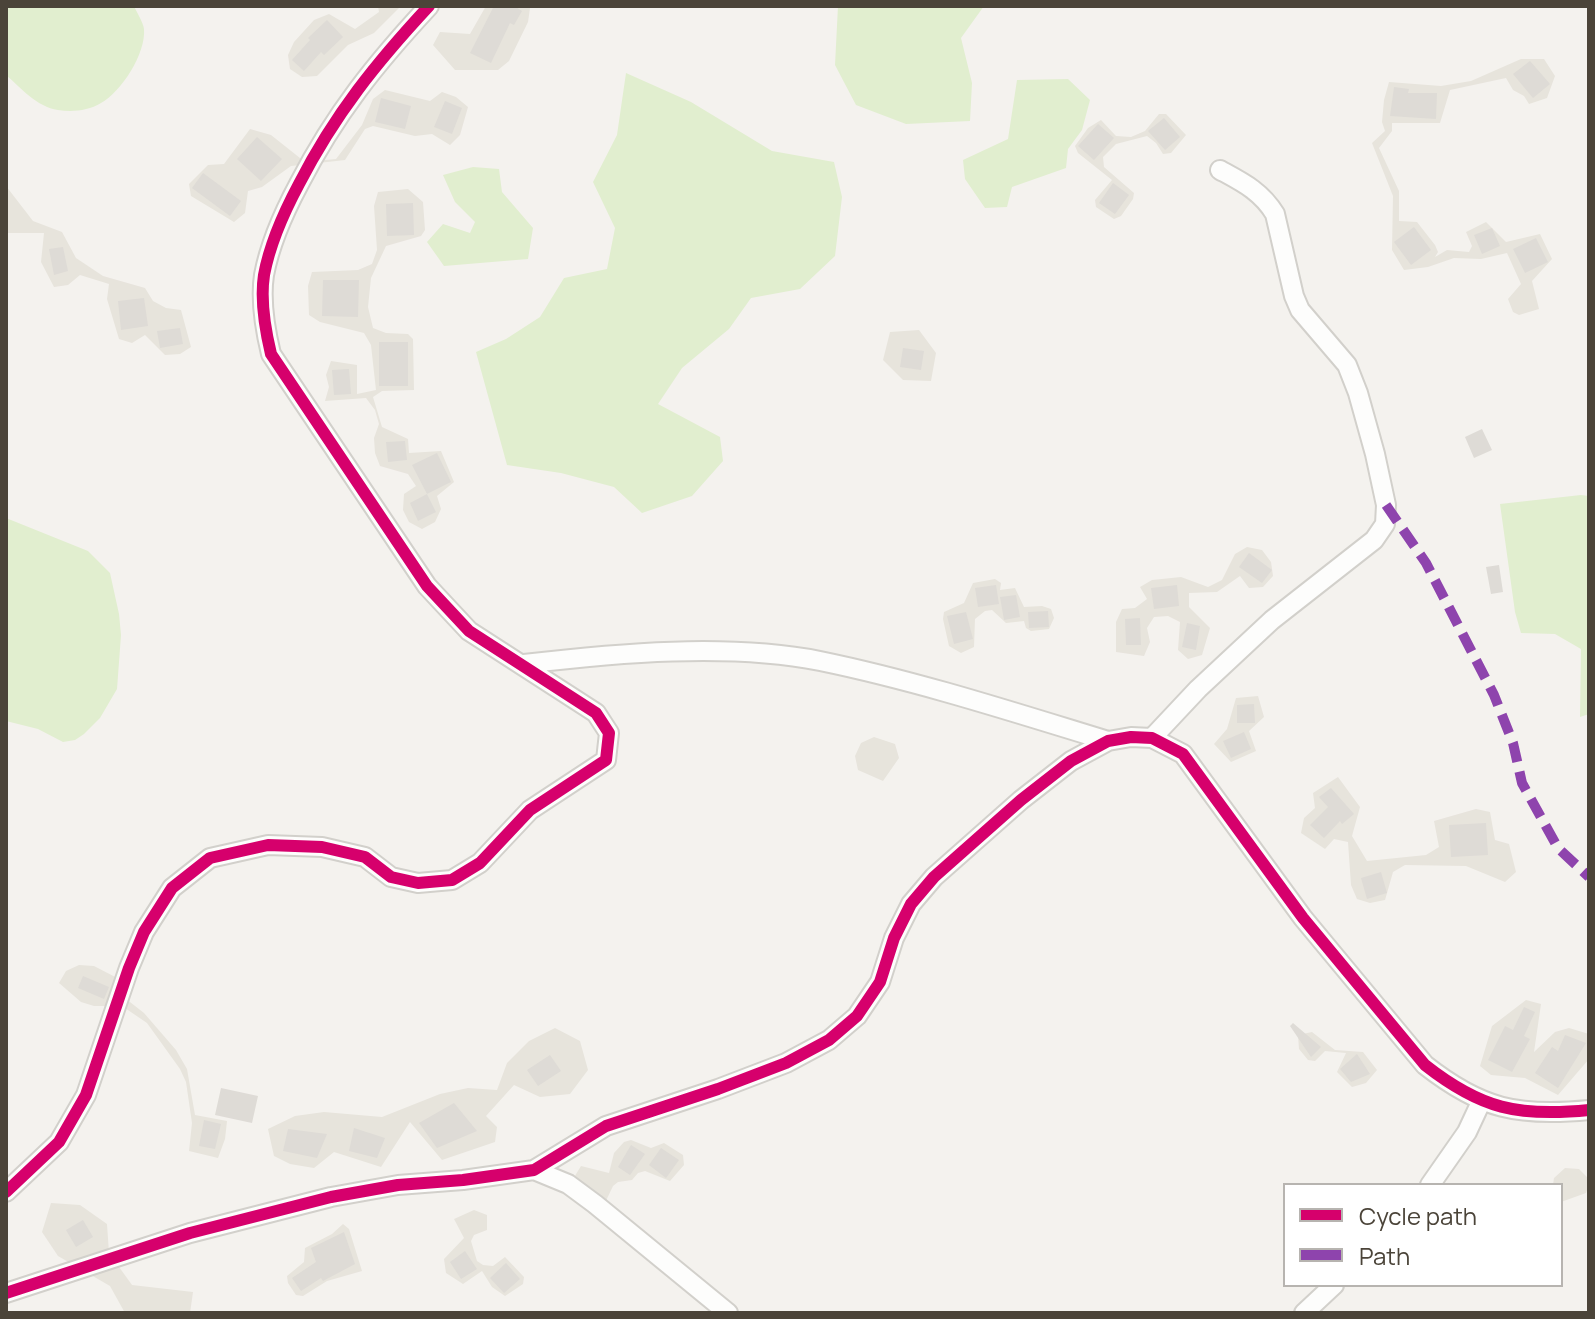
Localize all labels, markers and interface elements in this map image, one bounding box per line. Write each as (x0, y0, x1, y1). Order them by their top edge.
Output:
legend (1283, 1183, 1563, 1287)
text: Cycle path (1359, 1199, 1477, 1232)
text: Path (1359, 1239, 1410, 1272)

